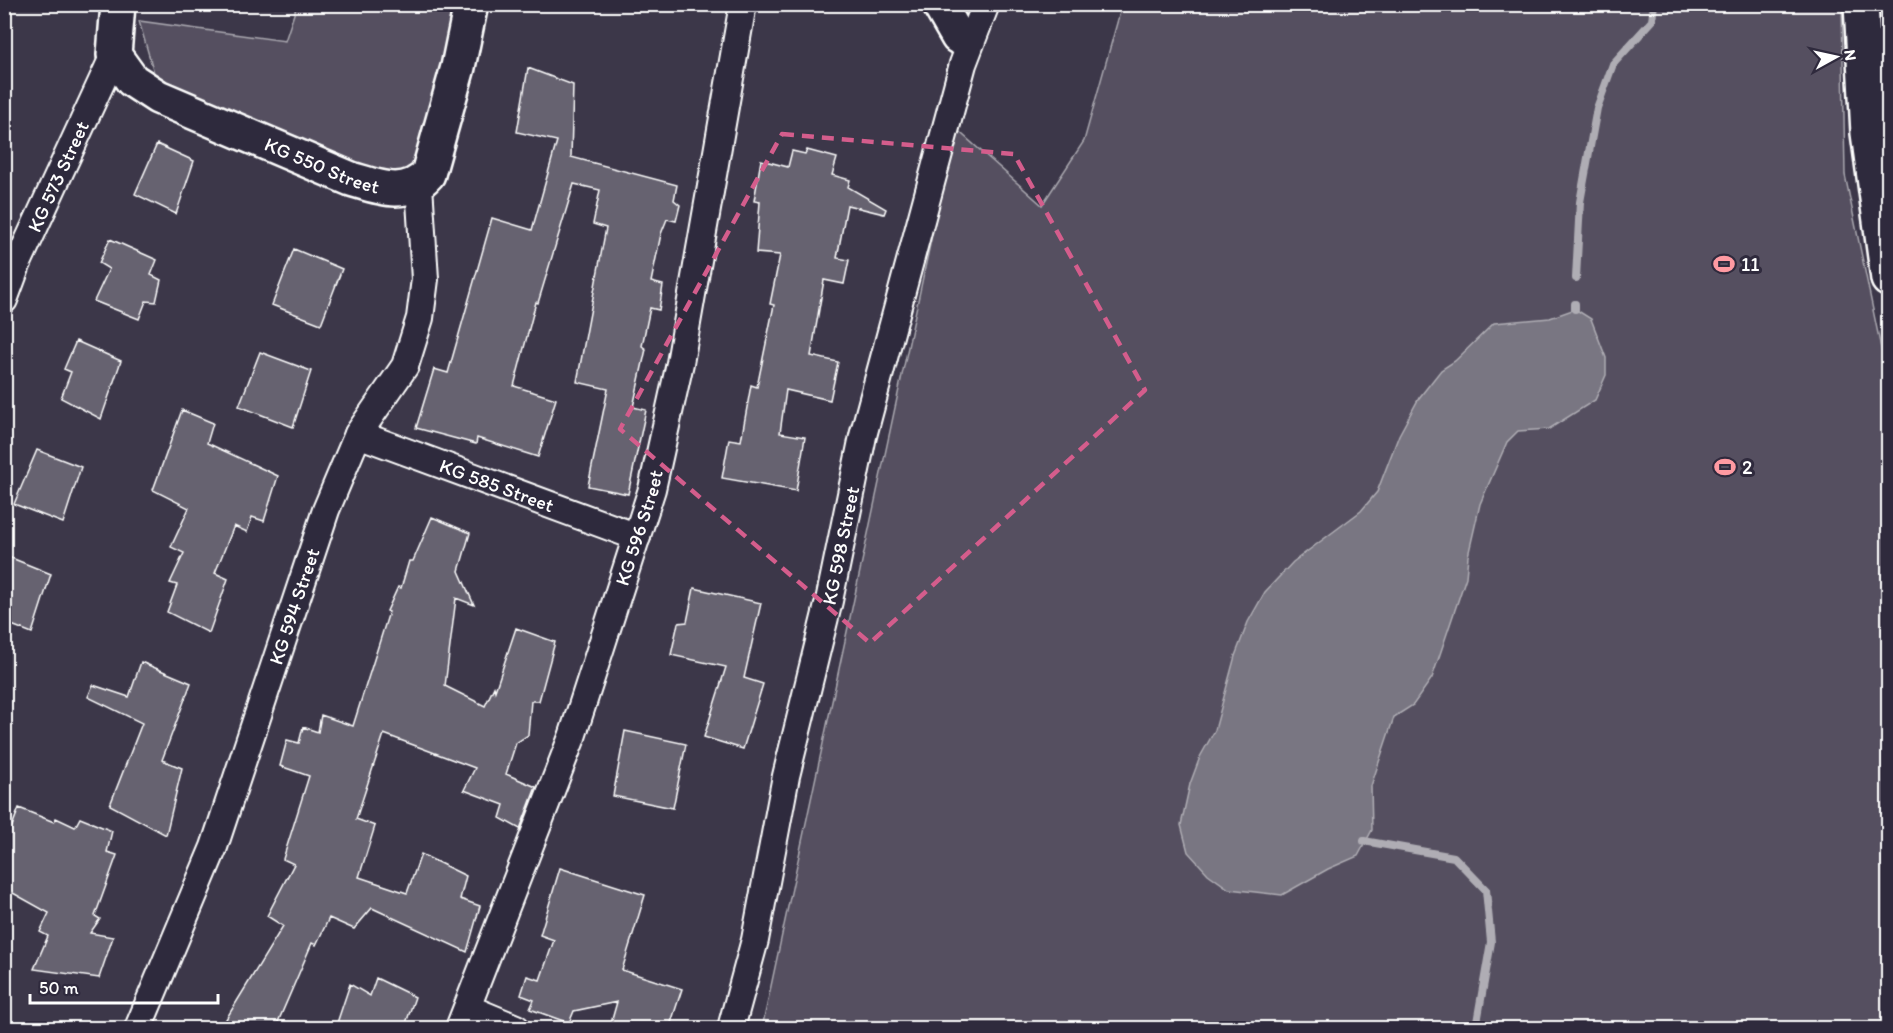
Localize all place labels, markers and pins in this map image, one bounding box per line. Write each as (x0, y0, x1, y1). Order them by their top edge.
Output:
sports icon: 11 (1712, 252, 1736, 276)
place label: 11 (1741, 252, 1760, 276)
sports icon: 2 (1713, 455, 1737, 479)
place label: 2 (1742, 455, 1753, 479)

